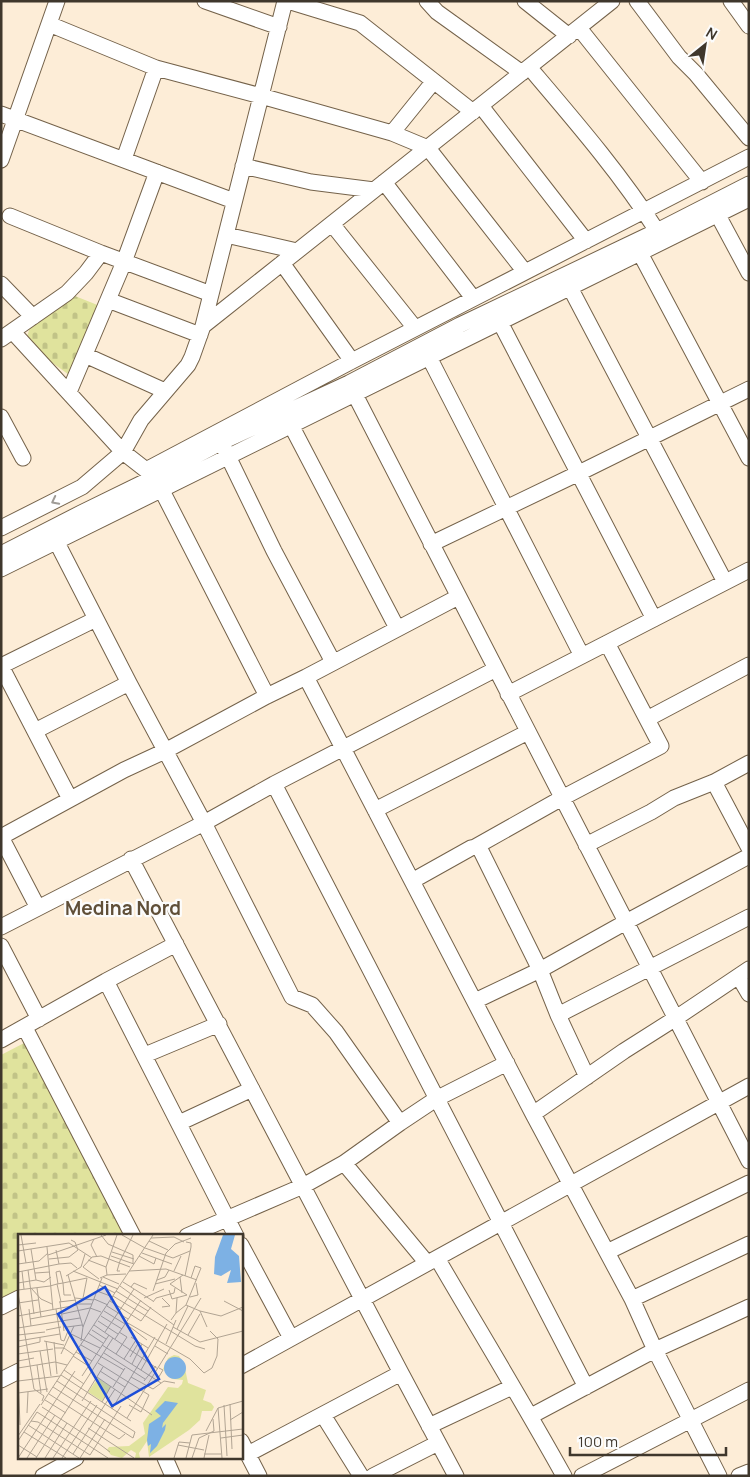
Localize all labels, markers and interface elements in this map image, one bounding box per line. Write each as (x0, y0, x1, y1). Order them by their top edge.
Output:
north arrow (680, 20, 730, 70)
text: N (703, 23, 721, 44)
one-way arrow (52, 495, 61, 505)
district label: Medina Nord (65, 895, 181, 921)
inset map (18, 1234, 242, 1460)
scale bar (570, 1424, 726, 1456)
text: 100 m (578, 1431, 618, 1452)

